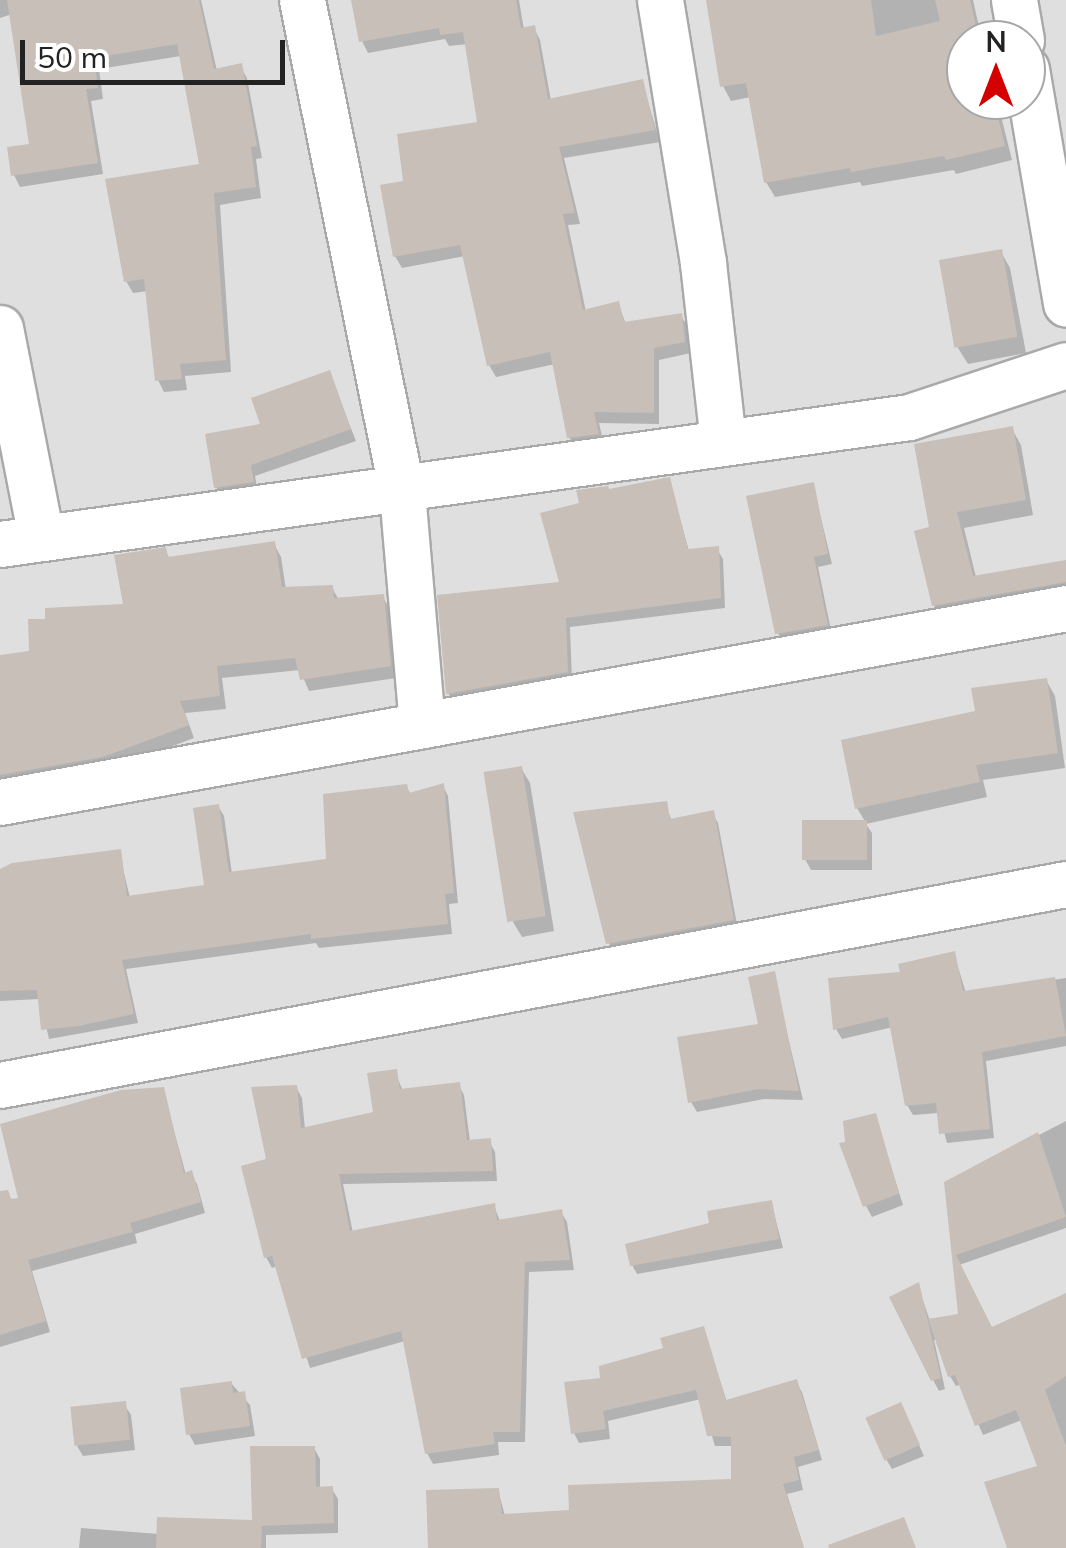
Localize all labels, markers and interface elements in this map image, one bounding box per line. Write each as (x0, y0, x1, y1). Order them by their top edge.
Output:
scale bar (25, 20, 290, 82)
north arrow (946, 20, 1046, 120)
text: N (985, 24, 1007, 59)
text: 50 m (37, 38, 107, 76)

